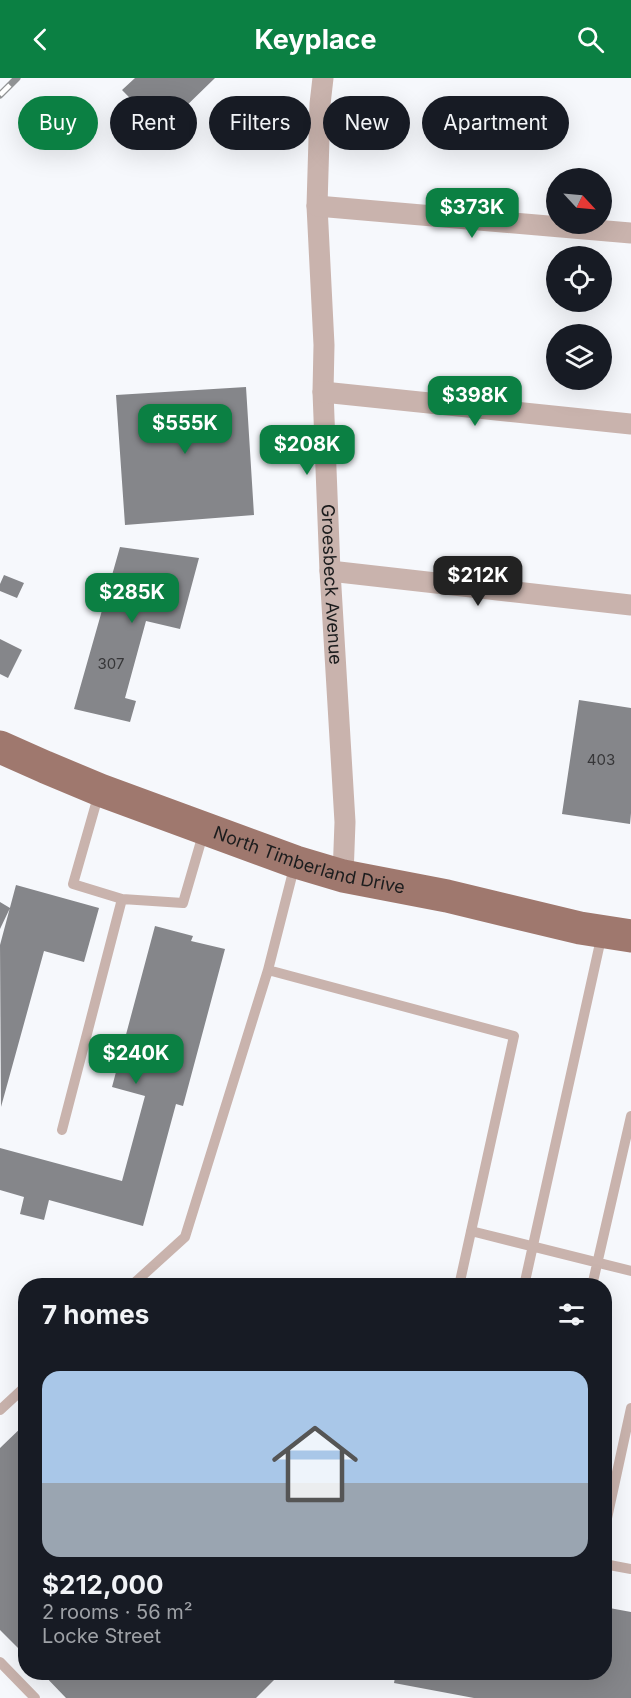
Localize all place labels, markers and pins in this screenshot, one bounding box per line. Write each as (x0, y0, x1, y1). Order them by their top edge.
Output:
pin: $373K (430, 188, 514, 239)
pin: $398K (433, 376, 517, 427)
pin: $555K (143, 404, 227, 455)
pin: $208K (265, 425, 349, 476)
pin: $212K (436, 556, 520, 607)
pin: $285K (90, 573, 174, 624)
pin: $240K (94, 1034, 178, 1085)

